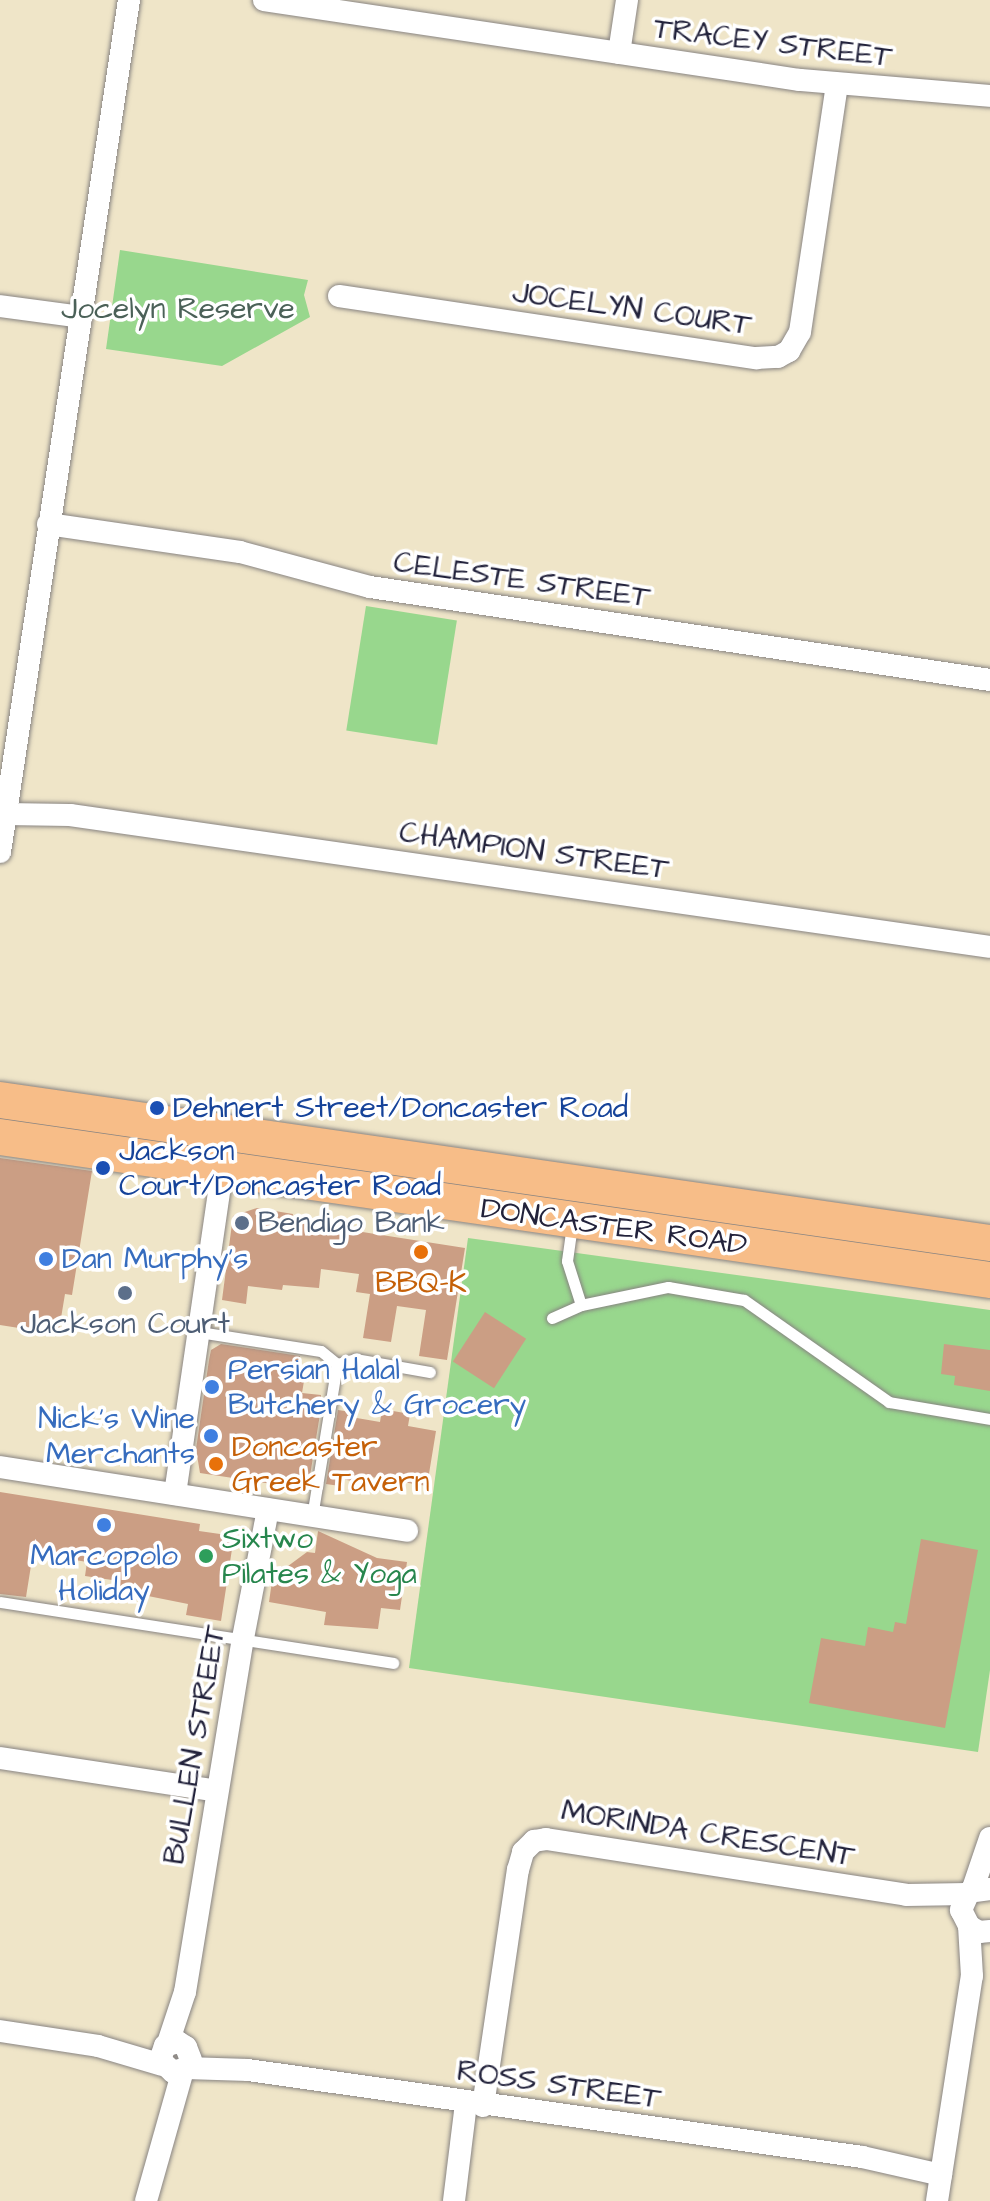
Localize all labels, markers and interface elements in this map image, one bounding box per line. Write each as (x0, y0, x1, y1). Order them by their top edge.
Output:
street label: TRACEY STREET (652, 11, 894, 75)
street label: JOCELYN COURT (510, 274, 754, 344)
park label: Jocelyn Reserve (61, 291, 295, 327)
street label: CELESTE STREET (391, 544, 653, 616)
street label: CHAMPION STREET (397, 814, 671, 888)
place label: Dehnert Street/Doncaster Road (173, 1090, 628, 1126)
marker: Dehnert Street/Doncaster Road (148, 1099, 166, 1117)
place label: Jackson Court/Doncaster Road (119, 1133, 441, 1204)
marker: Jackson Court/Doncaster Road (94, 1159, 112, 1177)
street label: DONCASTER ROAD (479, 1191, 749, 1263)
place label: Bendigo Bank (258, 1205, 445, 1241)
marker: Bendigo Bank (233, 1214, 251, 1232)
place label: Dan Murphy's (62, 1241, 248, 1277)
marker: BBQ-K (412, 1243, 430, 1261)
marker: Dan Murphy's (37, 1250, 55, 1268)
place label: BBQ-K (375, 1265, 467, 1301)
marker: Jackson Court (116, 1284, 134, 1302)
place label: Jackson Court (20, 1306, 230, 1342)
place label: Persian Halal Butchery & Grocery (228, 1352, 526, 1422)
marker: Persian Halal Butchery & Grocery (203, 1378, 221, 1396)
place label: Nick's Wine Merchants (38, 1401, 195, 1472)
marker: Nick's Wine Merchants (202, 1427, 220, 1445)
place label: Doncaster Greek Tavern (232, 1429, 430, 1500)
marker: Doncaster Greek Tavern (207, 1455, 225, 1473)
marker: Marcopolo Holiday (95, 1516, 113, 1534)
place label: Sixtwo Pilates & Yoga (222, 1521, 417, 1592)
place label: Marcopolo Holiday (30, 1538, 178, 1608)
marker: Sixtwo Pilates & Yoga (197, 1547, 215, 1565)
street label: BULLEN STREET (156, 1623, 234, 1867)
street label: MORINDA CRESCENT (559, 1793, 857, 1875)
street label: ROSS STREET (455, 2053, 663, 2117)

